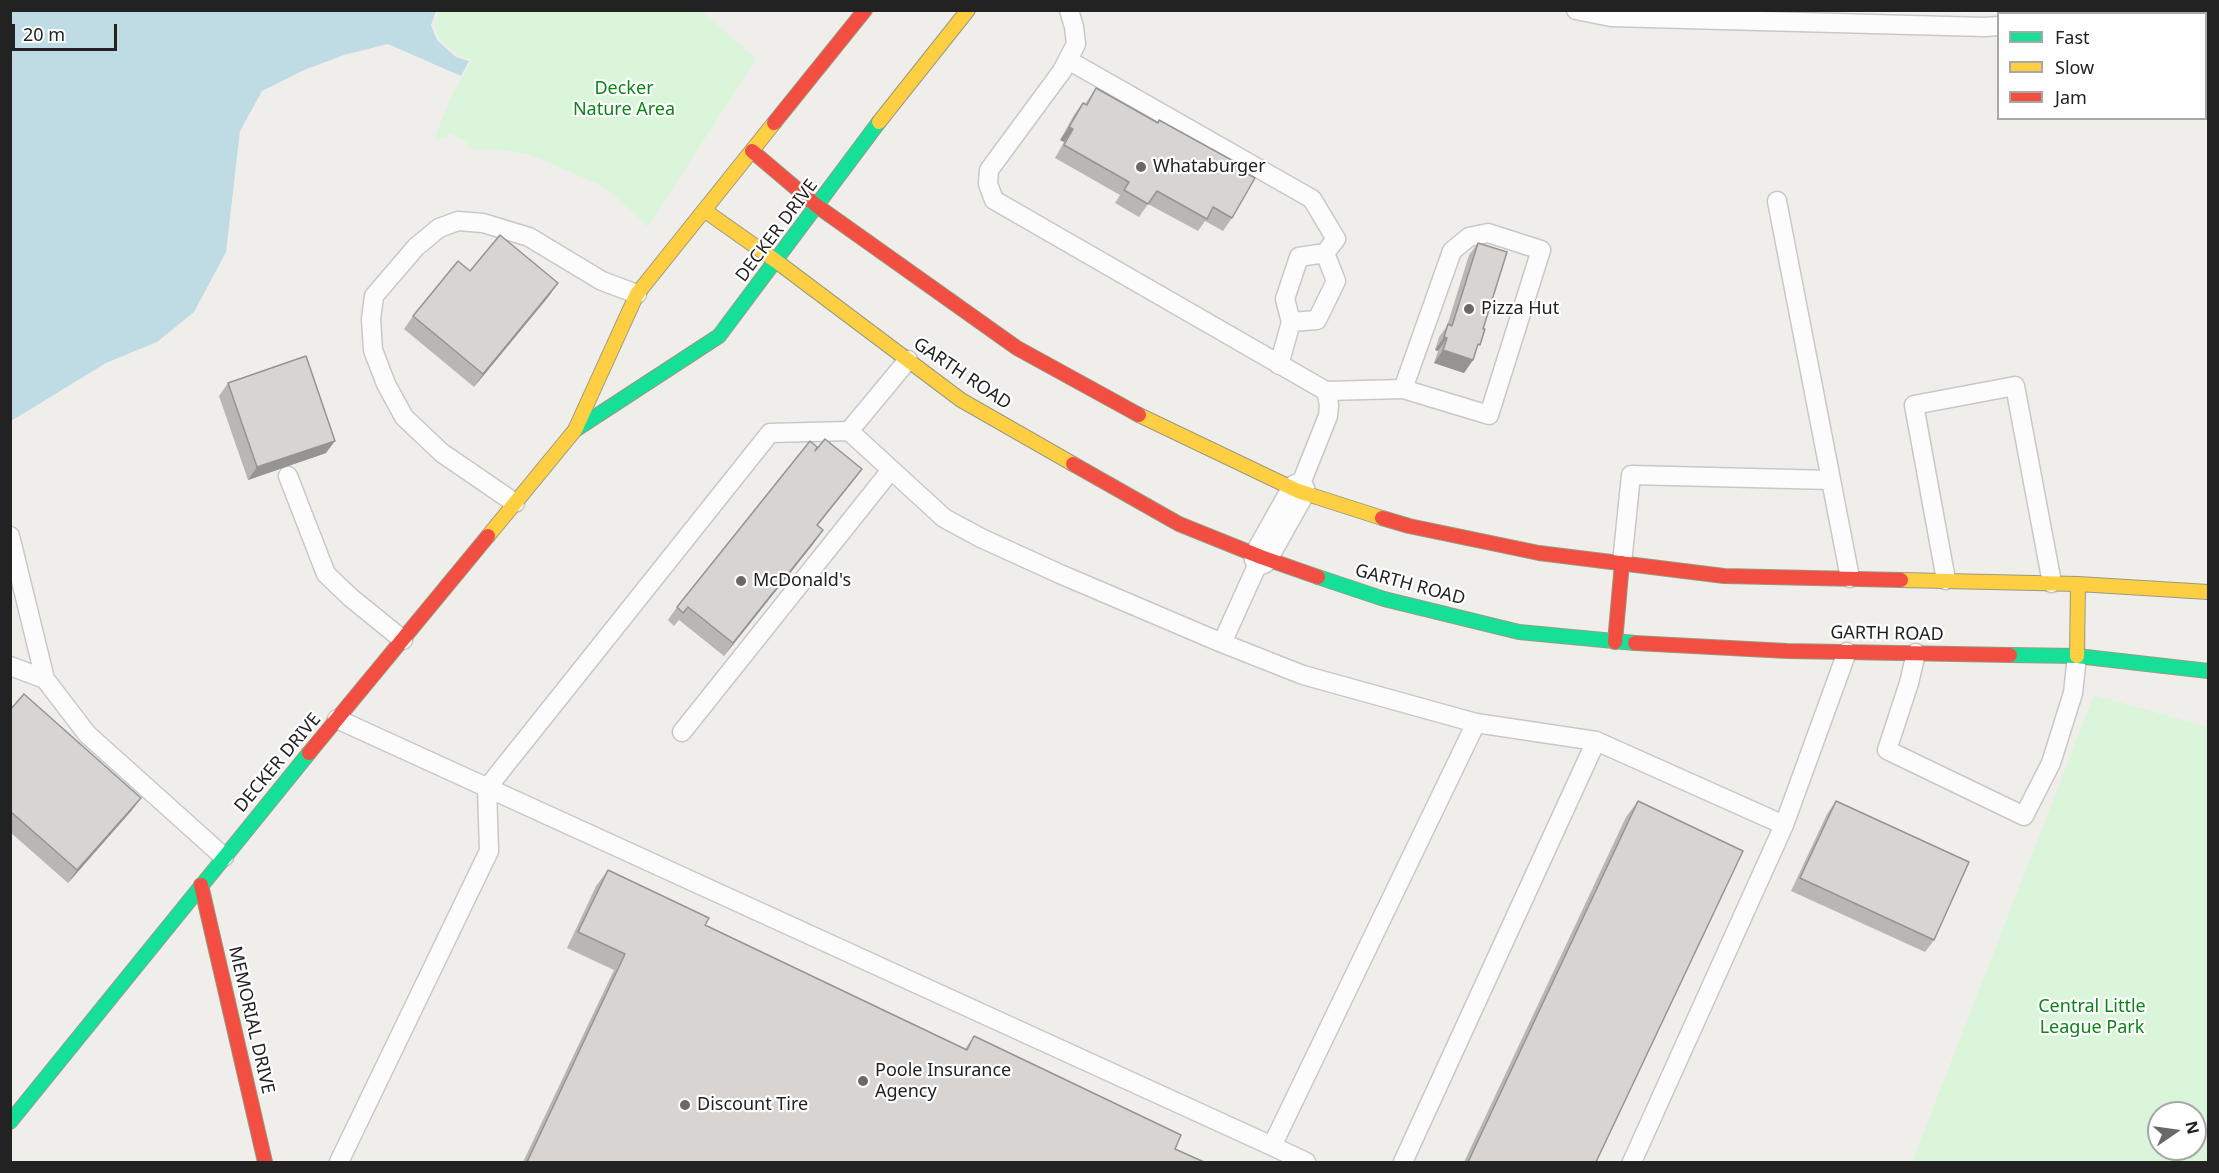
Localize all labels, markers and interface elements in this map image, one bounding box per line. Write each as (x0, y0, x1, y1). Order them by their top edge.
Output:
scale bar (15, 12, 120, 50)
legend (1997, 12, 2207, 120)
text: 20 m (23, 22, 65, 46)
text: Fast (2055, 25, 2090, 49)
text: Slow (2055, 55, 2094, 79)
park label: Decker Nature Area (573, 78, 675, 121)
text: Jam (2055, 85, 2087, 109)
place label: Whataburger (1153, 156, 1266, 178)
marker: Whataburger (1134, 160, 1148, 174)
street label: DECKER DRIVE (731, 175, 823, 287)
place label: Pizza Hut (1481, 298, 1559, 320)
marker: Pizza Hut (1462, 302, 1476, 316)
street label: GARTH ROAD (909, 333, 1015, 415)
street label: GARTH ROAD (1352, 560, 1468, 610)
place label: McDonald's (753, 570, 851, 592)
marker: McDonald's (734, 574, 748, 588)
street label: GARTH ROAD (1830, 622, 1944, 646)
street label: DECKER DRIVE (230, 709, 326, 817)
street label: MEMORIAL DRIVE (224, 944, 278, 1096)
park label: Central Little League Park (2038, 996, 2146, 1038)
place label: Poole Insurance Agency (875, 1060, 1011, 1102)
marker: Poole Insurance Agency (856, 1074, 870, 1088)
place label: Discount Tire (697, 1094, 808, 1116)
marker: Discount Tire (678, 1098, 692, 1112)
north arrow (2147, 1101, 2207, 1161)
text: N (2180, 1119, 2205, 1136)

